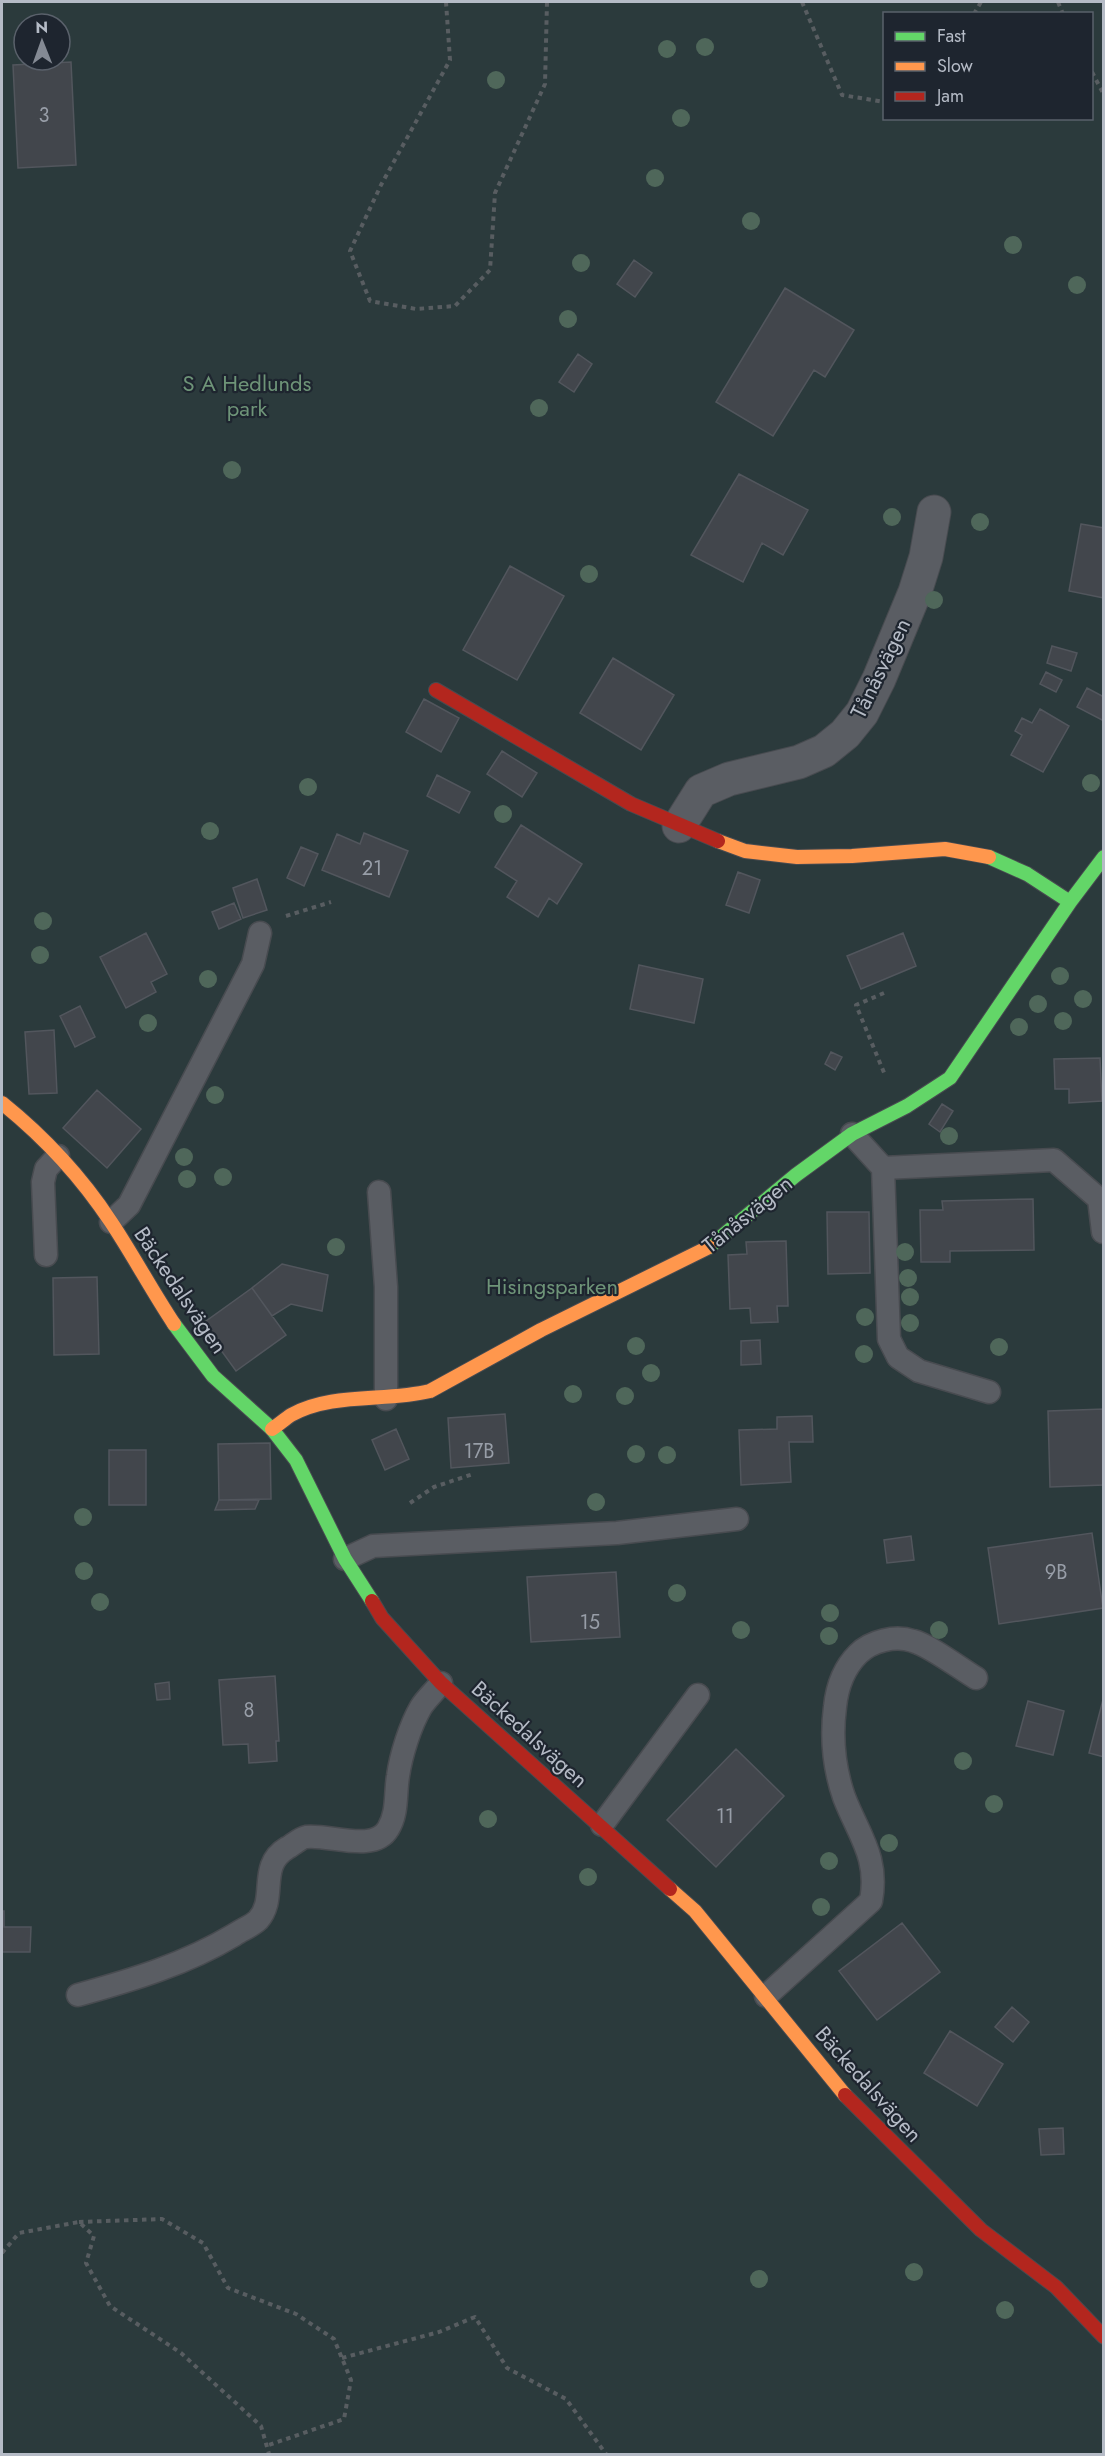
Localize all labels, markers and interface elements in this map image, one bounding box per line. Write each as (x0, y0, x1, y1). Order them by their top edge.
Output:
north arrow (12, 12, 72, 72)
legend (883, 12, 1093, 120)
text: N (35, 16, 48, 39)
text: Fast (937, 23, 966, 49)
text: Slow (937, 53, 974, 79)
text: Jam (935, 83, 964, 109)
house number: 3 (39, 101, 50, 130)
park label: S A Hedlunds park (183, 367, 312, 424)
street label: Tånåsvägen (842, 613, 918, 723)
house number: 21 (362, 854, 382, 883)
street label: Tånåsvägen (695, 1168, 799, 1260)
street label: Bäckedalsvägen (127, 1220, 235, 1360)
park label: Hisingsparken (486, 1270, 618, 1302)
house number: 17B (464, 1437, 494, 1466)
house number: 9B (1045, 1558, 1067, 1587)
house number: 15 (580, 1608, 600, 1637)
street label: Bäckedalsvägen (465, 1673, 595, 1795)
house number: 8 (244, 1696, 254, 1725)
house number: 11 (716, 1802, 734, 1831)
street label: Bäckedalsvägen (808, 2019, 930, 2149)

